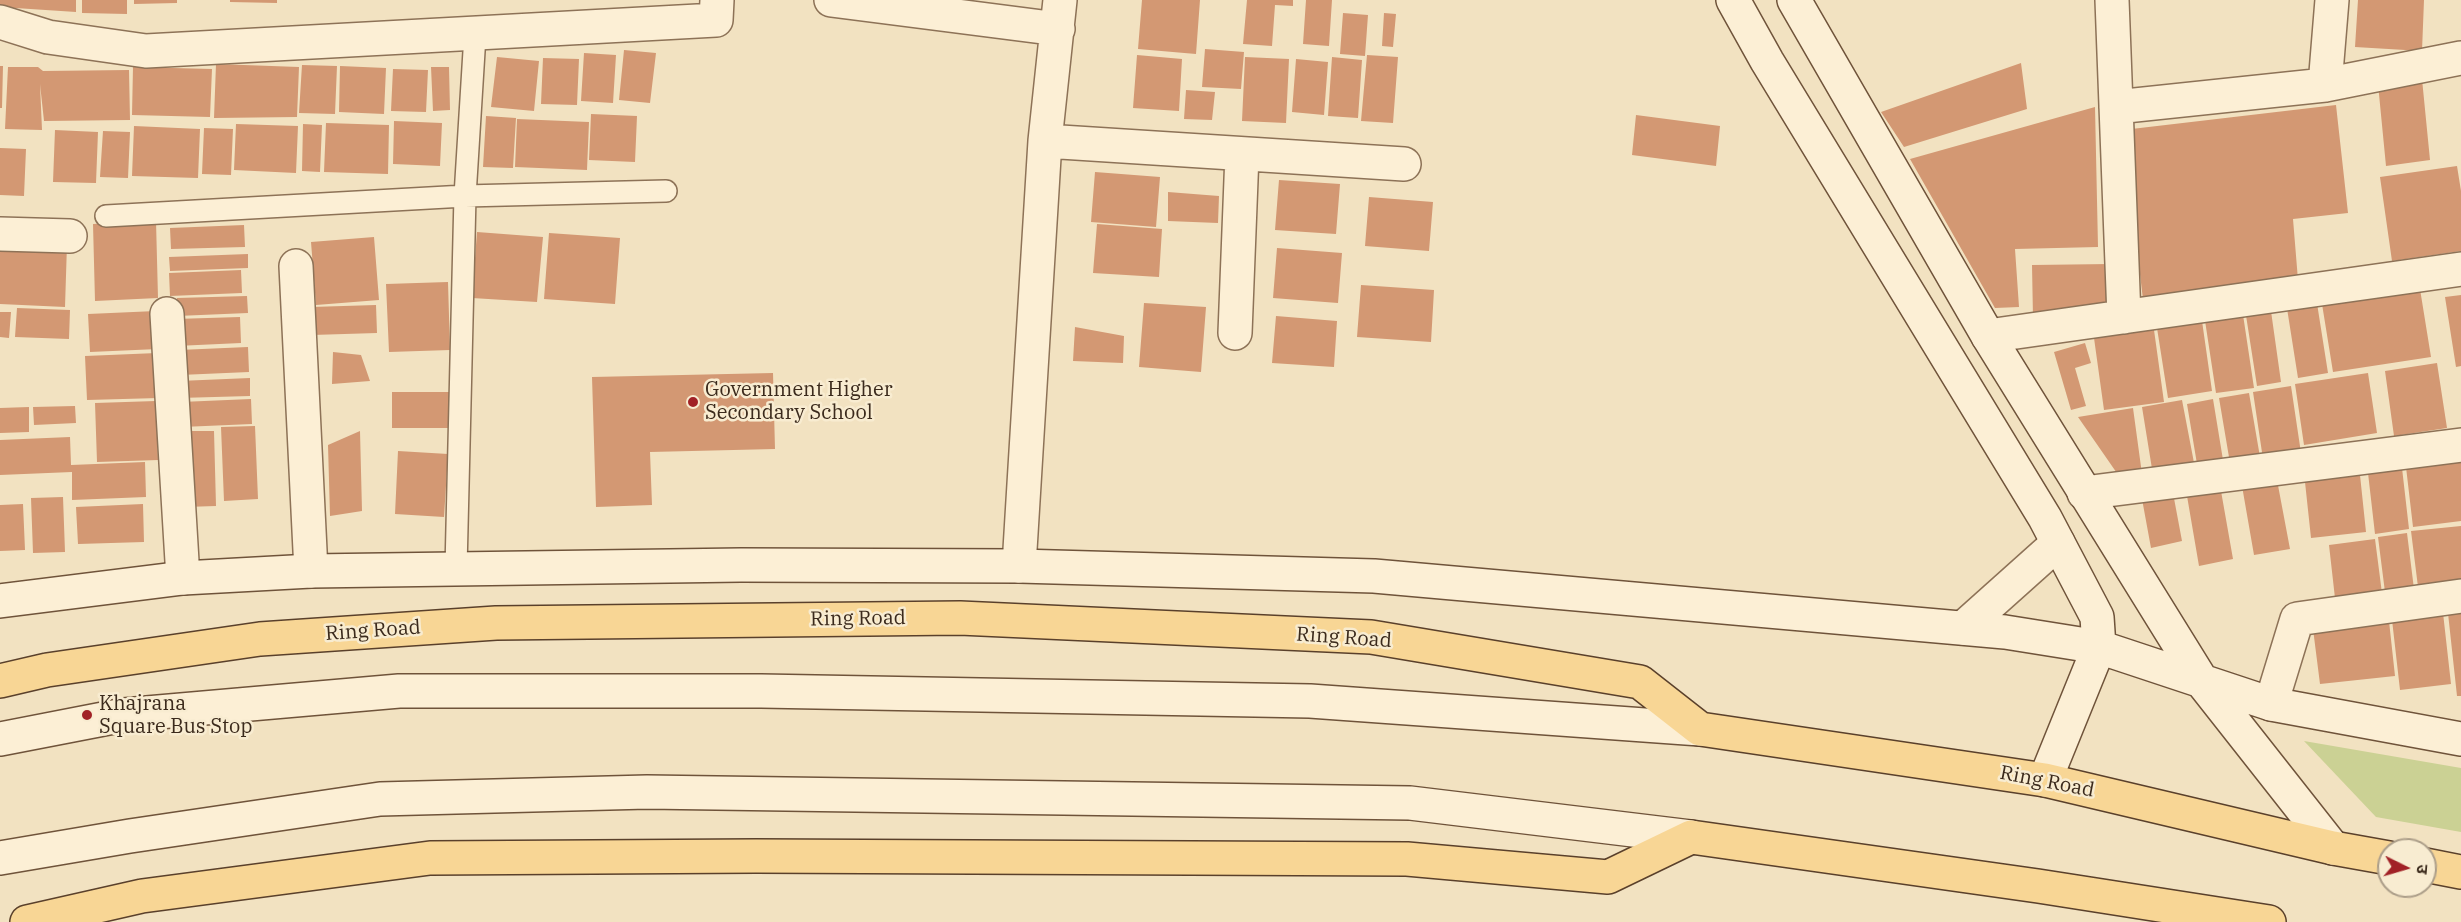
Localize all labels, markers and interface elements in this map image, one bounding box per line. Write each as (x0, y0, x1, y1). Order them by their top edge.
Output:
place label: Government Higher Secondary School (705, 378, 893, 425)
marker: Government Higher Secondary School (686, 395, 700, 409)
street label: Ring Road (810, 606, 906, 632)
street label: Ring Road (324, 616, 422, 646)
street label: Ring Road (1295, 623, 1393, 653)
place label: Khajrana Square Bus Stop (99, 692, 253, 739)
marker: Khajrana Square Bus Stop (80, 708, 94, 722)
street label: Ring Road (1998, 761, 2096, 803)
north arrow (2377, 838, 2437, 898)
text: उ (2413, 864, 2433, 875)

